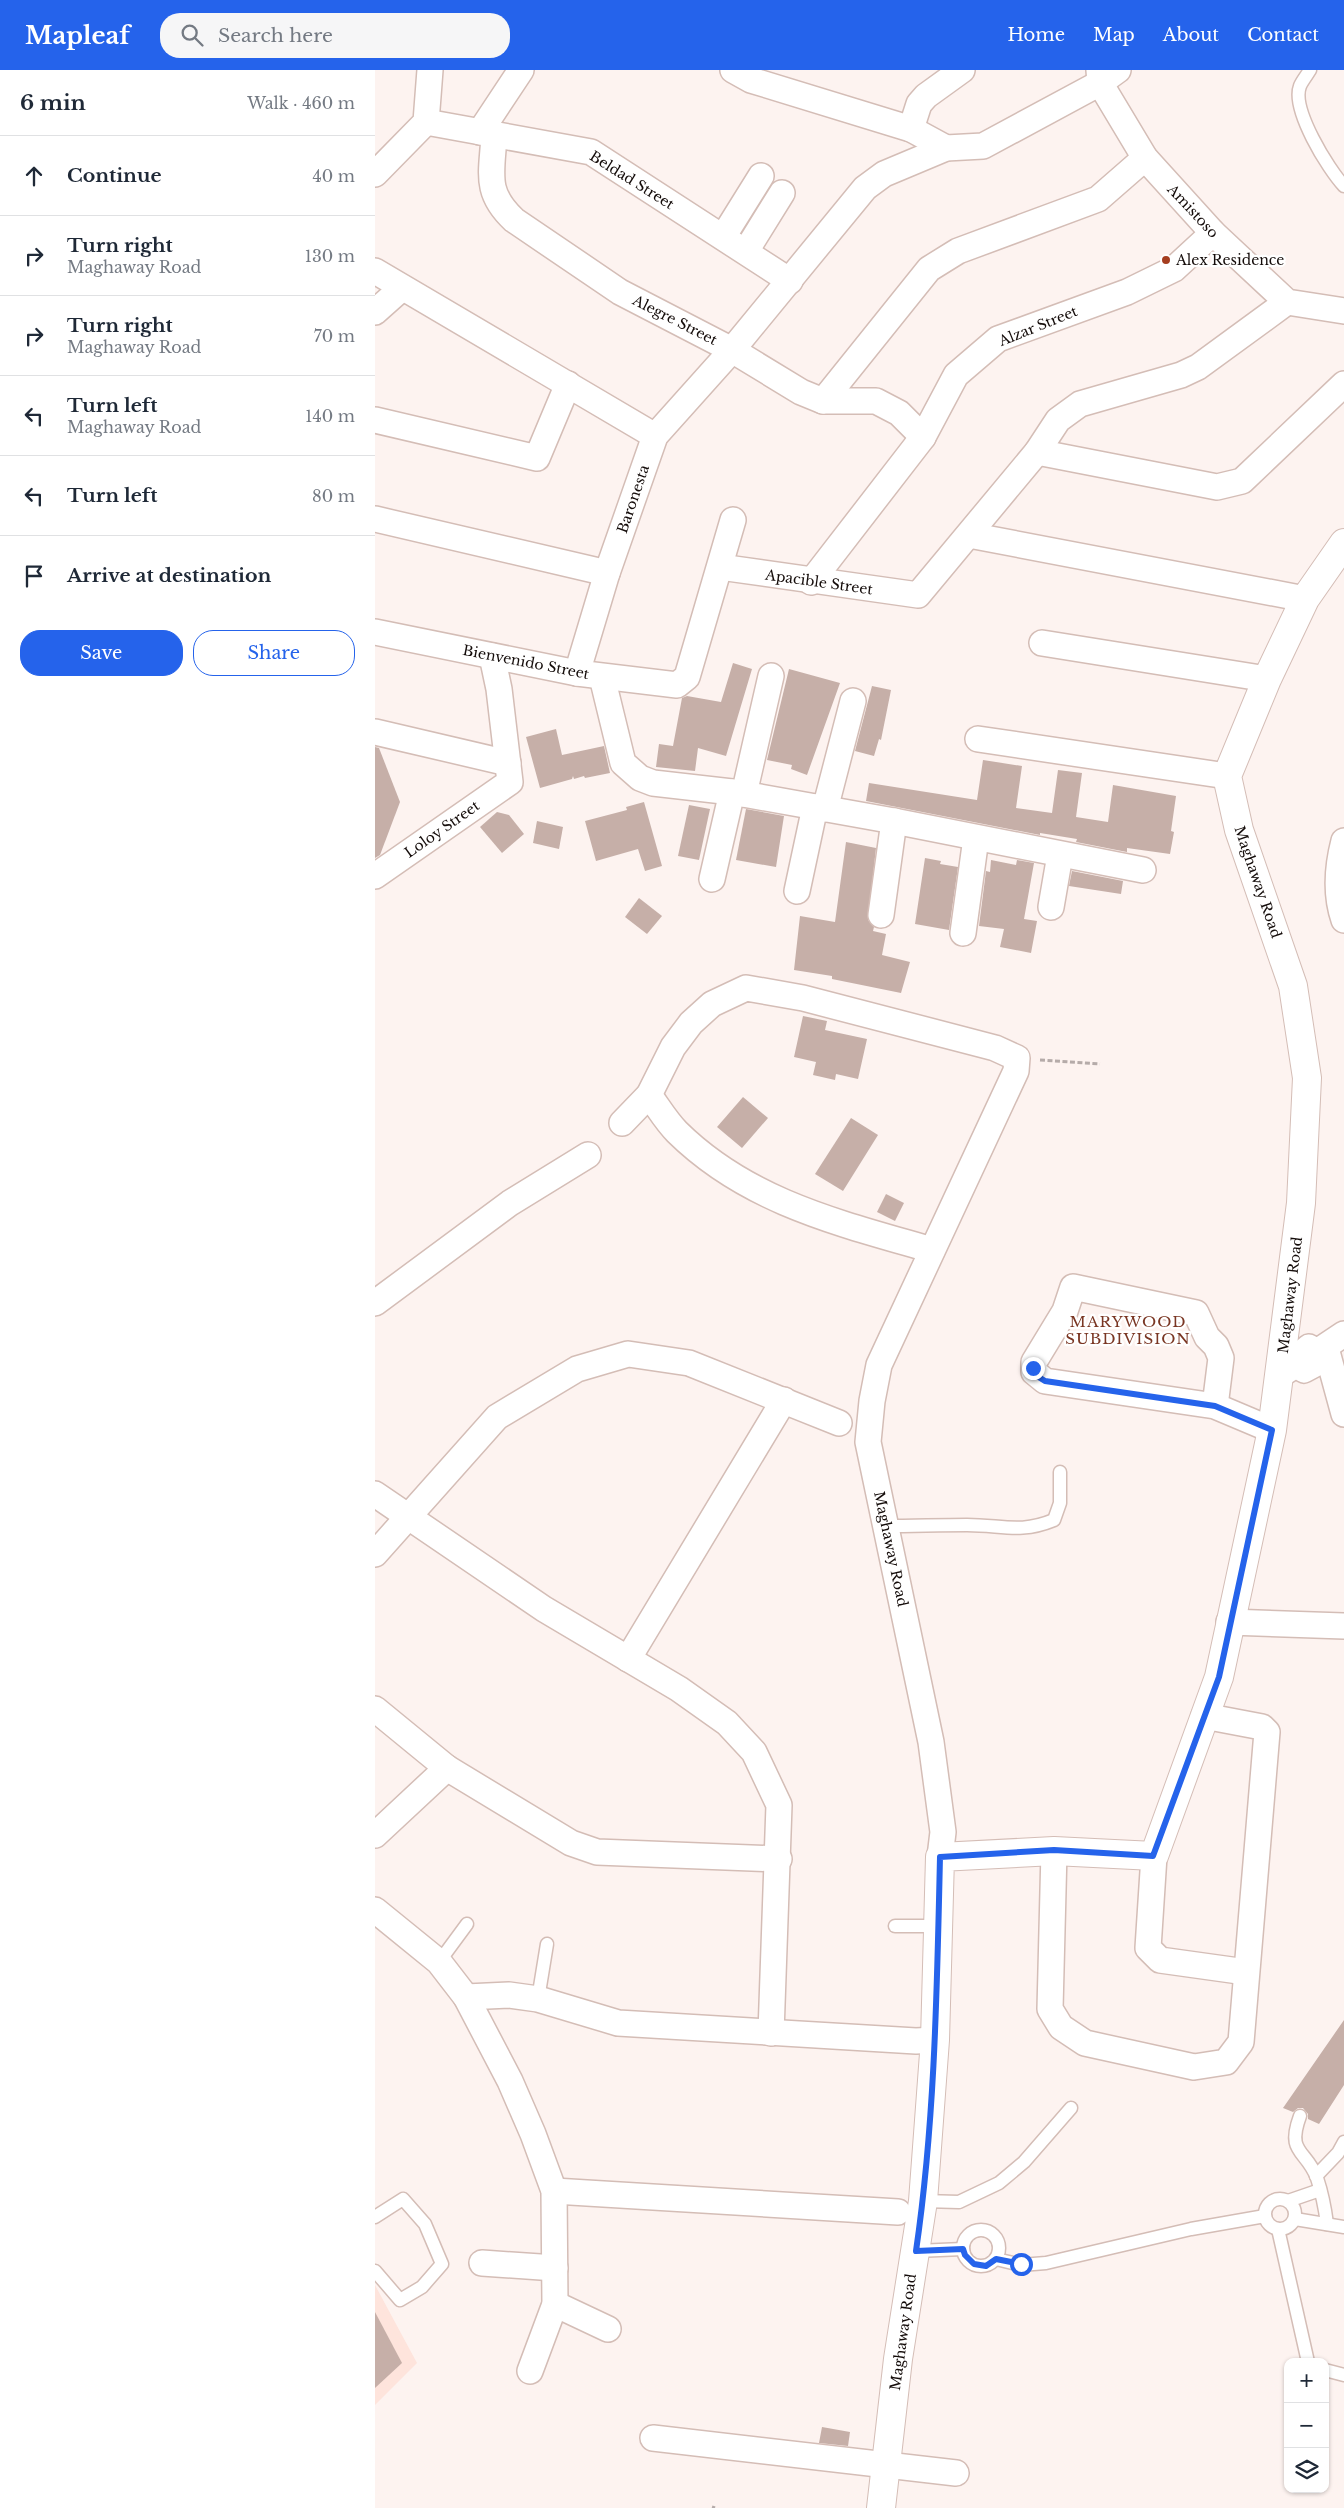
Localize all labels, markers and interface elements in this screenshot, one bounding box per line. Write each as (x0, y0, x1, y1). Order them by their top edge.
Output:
search box (160, 13, 510, 58)
text: Mapleaf (25, 21, 130, 50)
icon: search (178, 21, 206, 49)
text: Search here (218, 24, 333, 47)
text: Home (1007, 24, 1065, 46)
text: Map (1093, 24, 1135, 46)
text: About (1163, 24, 1219, 46)
text: Contact (1247, 24, 1319, 46)
text: 6 min (20, 90, 86, 116)
text: Walk · 460 m (247, 93, 355, 113)
street label: Beldad Street (586, 147, 678, 213)
icon: ahead (20, 162, 48, 190)
text: Continue (67, 164, 162, 187)
text: 40 m (312, 166, 355, 186)
street label: Amistoso (1163, 180, 1222, 242)
text: Turn right (67, 234, 173, 257)
icon: right (20, 242, 48, 270)
text: 130 m (305, 246, 355, 266)
place label: Alex Residence (1175, 251, 1284, 269)
marker: Alex Residence (1160, 254, 1172, 266)
text: Maghaway Road (67, 257, 201, 277)
street label: Alegre Street (629, 291, 721, 349)
street label: Alzar Street (995, 302, 1081, 350)
text: Turn right (67, 314, 173, 337)
icon: right (20, 322, 48, 350)
text: 70 m (314, 326, 355, 346)
text: Maghaway Road (67, 337, 201, 357)
text: Turn left (67, 394, 158, 417)
icon: left (20, 402, 48, 430)
text: 140 m (305, 406, 355, 426)
text: Maghaway Road (67, 417, 201, 437)
street label: Baronesta (613, 462, 653, 536)
icon: left (20, 482, 48, 510)
text: Turn left (67, 484, 158, 507)
text: 80 m (312, 486, 355, 506)
icon: arrive (20, 562, 48, 590)
text: Arrive at destination (67, 564, 271, 587)
street label: Apacible Street (763, 565, 875, 599)
button: Save (20, 630, 183, 676)
button: Share (193, 630, 355, 676)
street label: Bienvenido Street (461, 641, 591, 683)
street label: Loloy Street (401, 796, 484, 861)
street label: Maghaway Road (1230, 823, 1286, 941)
street label: Maghaway Road (1274, 1235, 1306, 1354)
district label: MARYWOOD SUBDIVISION (1065, 1312, 1191, 1348)
route end (1022, 1357, 1045, 1380)
street label: Maghaway Road (870, 1490, 912, 1609)
route start (1010, 2253, 1033, 2276)
street label: Maghaway Road (886, 2272, 920, 2391)
map controls (1284, 2358, 1329, 2493)
button: + (1284, 2358, 1329, 2403)
button: − (1284, 2403, 1329, 2448)
button: layers (1284, 2448, 1329, 2493)

